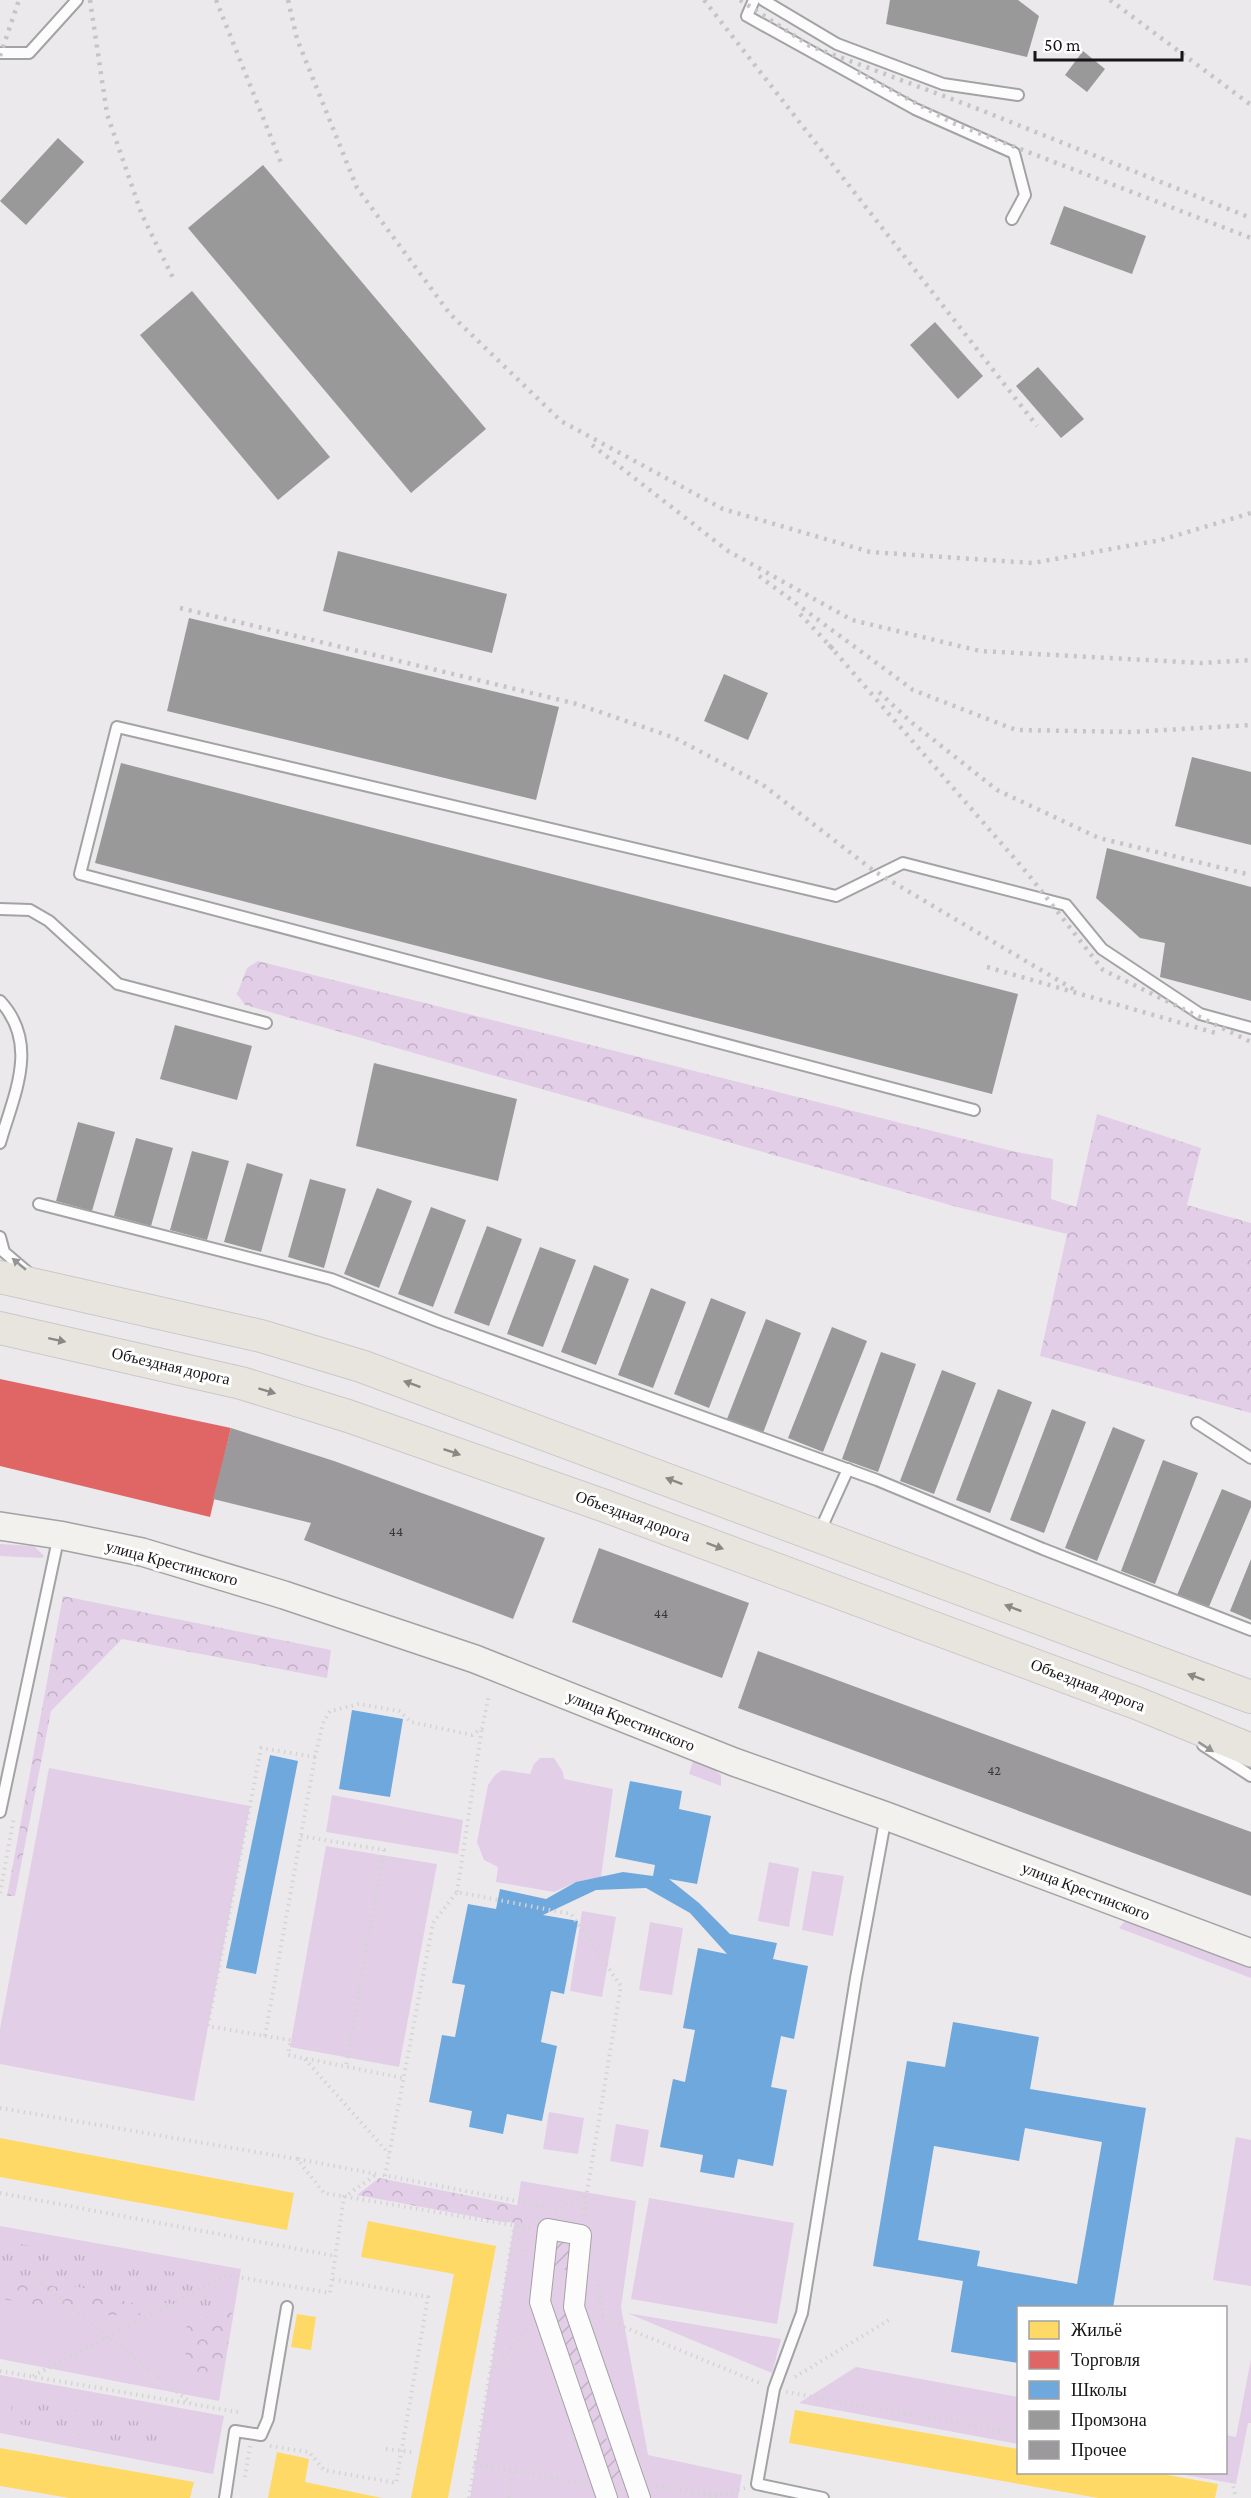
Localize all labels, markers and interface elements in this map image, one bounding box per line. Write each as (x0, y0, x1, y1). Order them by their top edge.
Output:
scale bar (1035, 24, 1182, 62)
text: 50 m (1044, 35, 1081, 55)
one-way arrow (12, 1258, 27, 1271)
one-way arrow (48, 1336, 66, 1346)
street label: Объездная дорога (110, 1344, 232, 1389)
one-way arrow (403, 1379, 421, 1389)
one-way arrow (258, 1387, 276, 1396)
one-way arrow (443, 1448, 461, 1458)
one-way arrow (664, 1476, 682, 1486)
street label: Объездная дорога (573, 1487, 693, 1546)
house number: 44 (389, 1523, 403, 1539)
street label: улица Крестинского (104, 1537, 240, 1590)
one-way arrow (706, 1542, 724, 1552)
one-way arrow (1004, 1603, 1022, 1613)
house number: 44 (654, 1605, 668, 1621)
street label: Объездная дорога (1028, 1655, 1147, 1716)
one-way arrow (1187, 1671, 1205, 1681)
street label: улица Крестинского (564, 1688, 697, 1755)
one-way arrow (1198, 1741, 1214, 1752)
house number: 42 (987, 1762, 1001, 1778)
street label: улица Крестинского (1019, 1859, 1153, 1924)
legend (1017, 2306, 1227, 2474)
text: Жильё (1071, 2320, 1122, 2340)
text: Торговля (1071, 2350, 1140, 2370)
text: Школы (1071, 2380, 1127, 2400)
text: Промзона (1071, 2410, 1147, 2430)
text: Прочее (1071, 2440, 1127, 2460)

